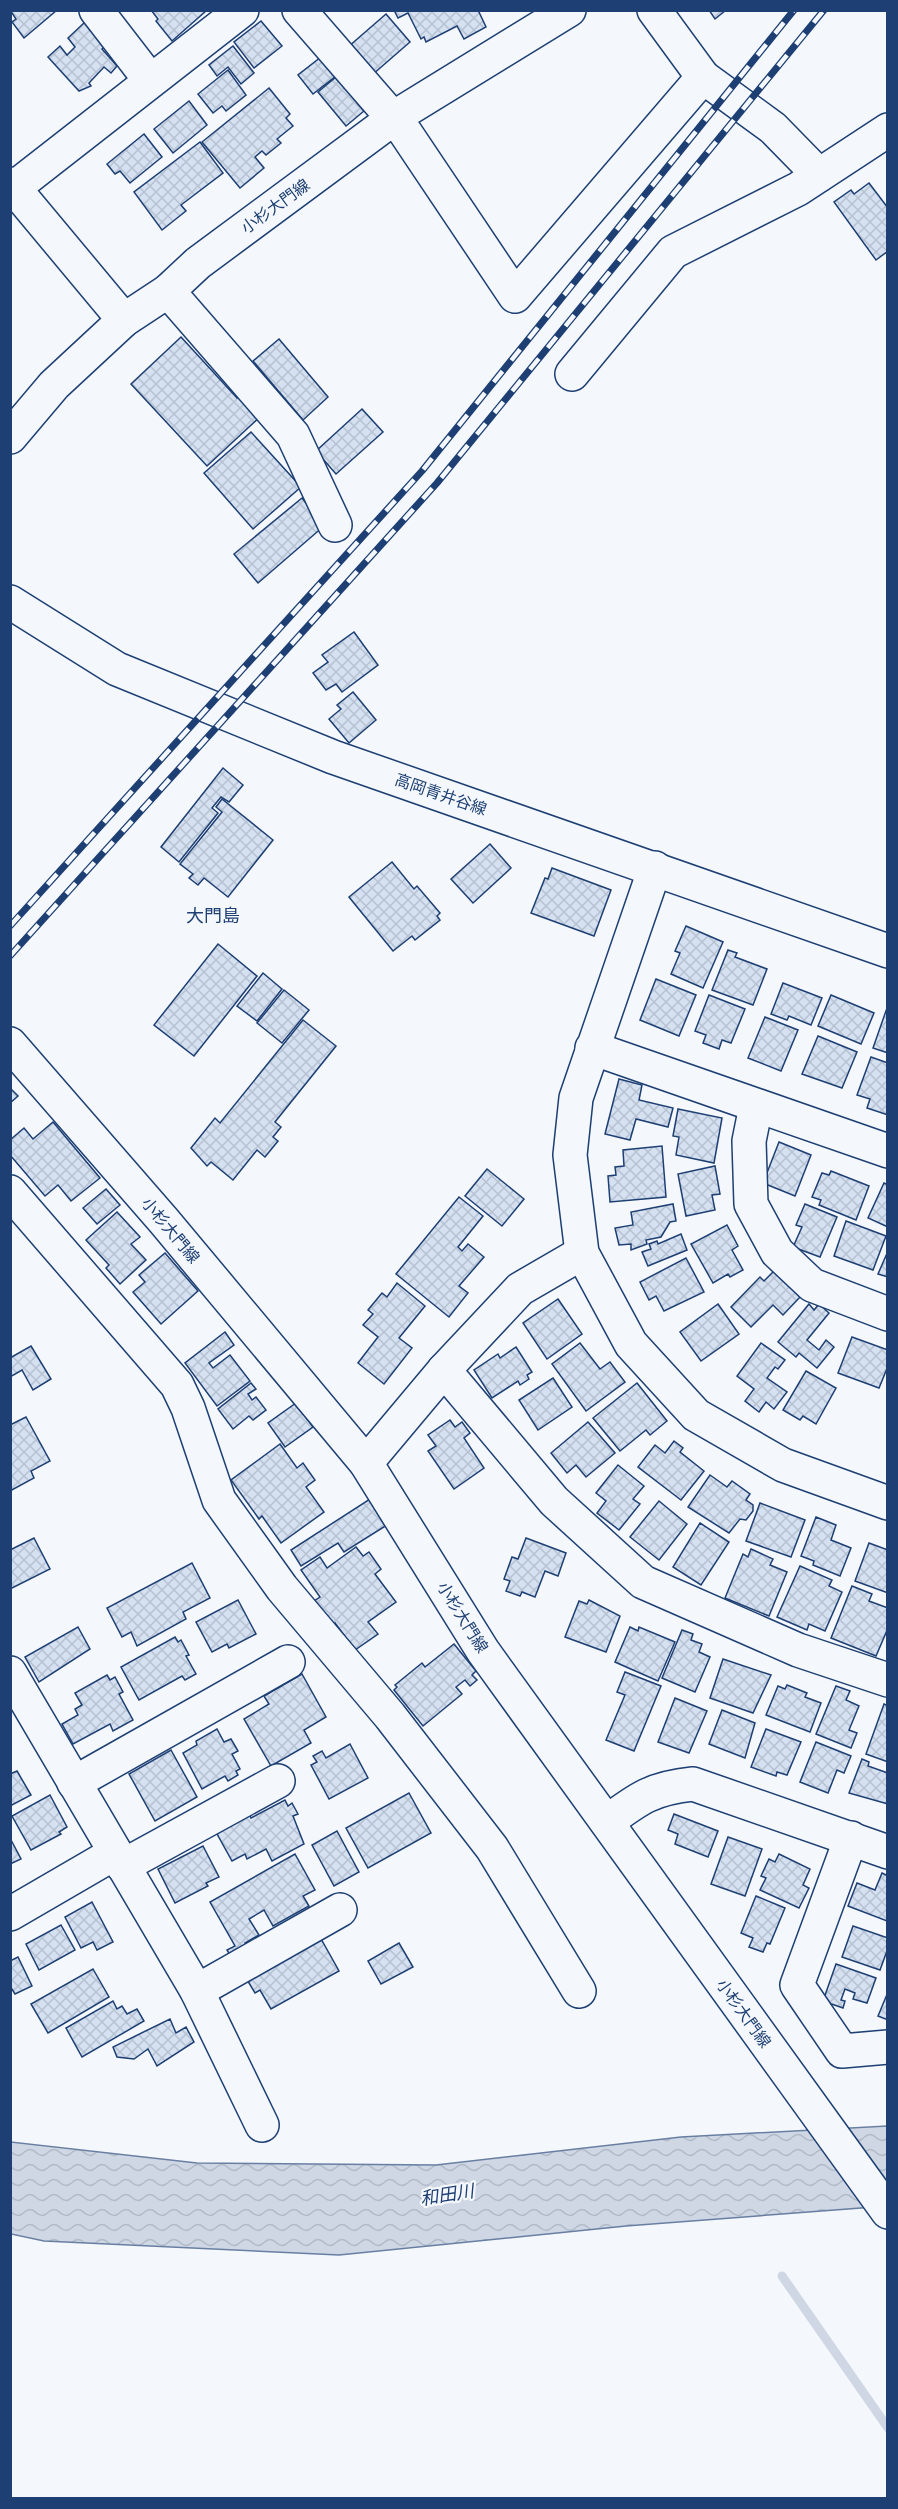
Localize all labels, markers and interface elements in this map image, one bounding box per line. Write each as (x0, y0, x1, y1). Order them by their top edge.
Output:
street label: 小杉大門線 (237, 174, 313, 237)
street label: 高岡青井谷線 (393, 769, 490, 818)
district label: 大門島 (186, 904, 240, 926)
street label: 小杉大門線 (138, 1193, 204, 1266)
street label: 小杉大門線 (434, 1578, 493, 1656)
street label: 小杉大門線 (713, 1975, 776, 2051)
water label: 和田川 (418, 2179, 477, 2209)

